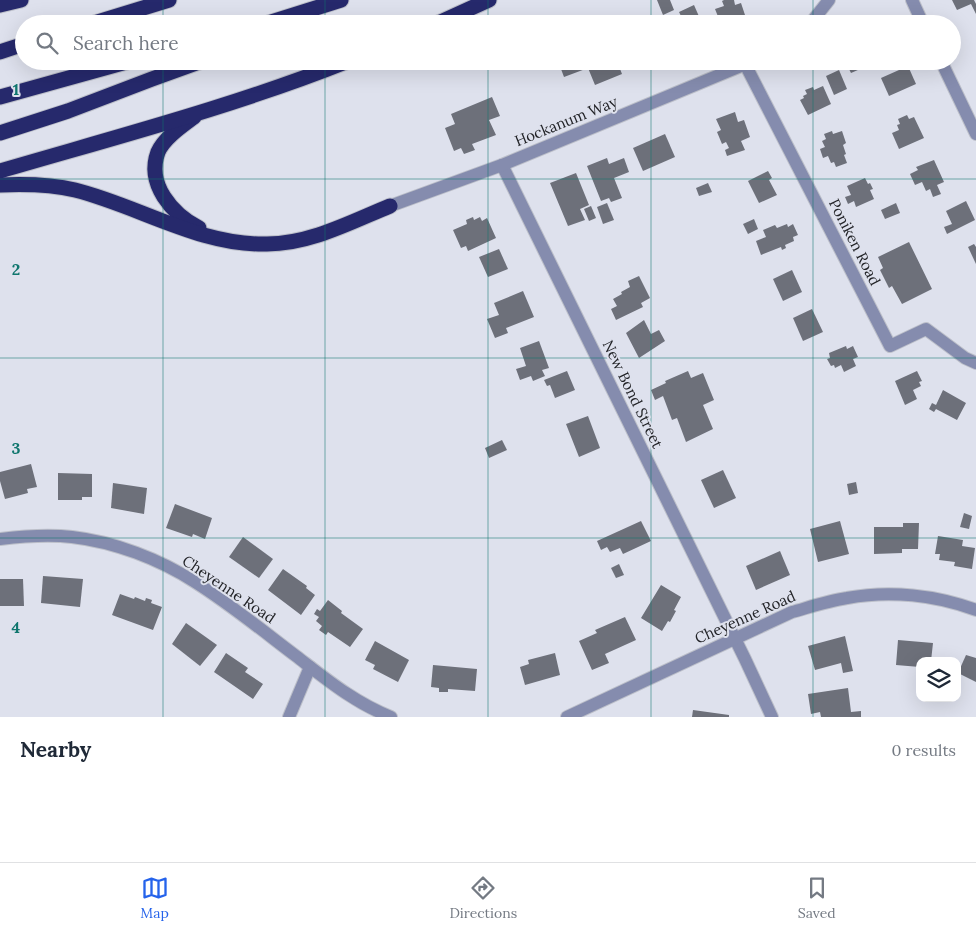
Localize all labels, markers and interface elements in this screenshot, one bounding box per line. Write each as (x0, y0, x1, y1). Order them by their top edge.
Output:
search box (15, 15, 961, 70)
icon: search (33, 29, 61, 57)
text: Search here (73, 31, 179, 55)
text: 1 (13, 79, 19, 99)
street label: Hockanum Way (512, 92, 620, 150)
street label: Poniken Road (825, 195, 885, 289)
text: 2 (12, 259, 20, 279)
street label: New Bond Street (599, 337, 667, 451)
text: 3 (12, 438, 21, 458)
street label: Cheyenne Road (179, 551, 279, 627)
street label: Cheyenne Road (692, 586, 798, 648)
text: 4 (12, 617, 21, 637)
map controls (916, 657, 961, 702)
button: layers (916, 657, 961, 702)
text: Nearby (20, 736, 91, 763)
text: 0 results (891, 740, 956, 760)
tab: Map (140, 874, 169, 922)
tab: Directions (449, 874, 517, 922)
tab: Saved (798, 874, 836, 922)

